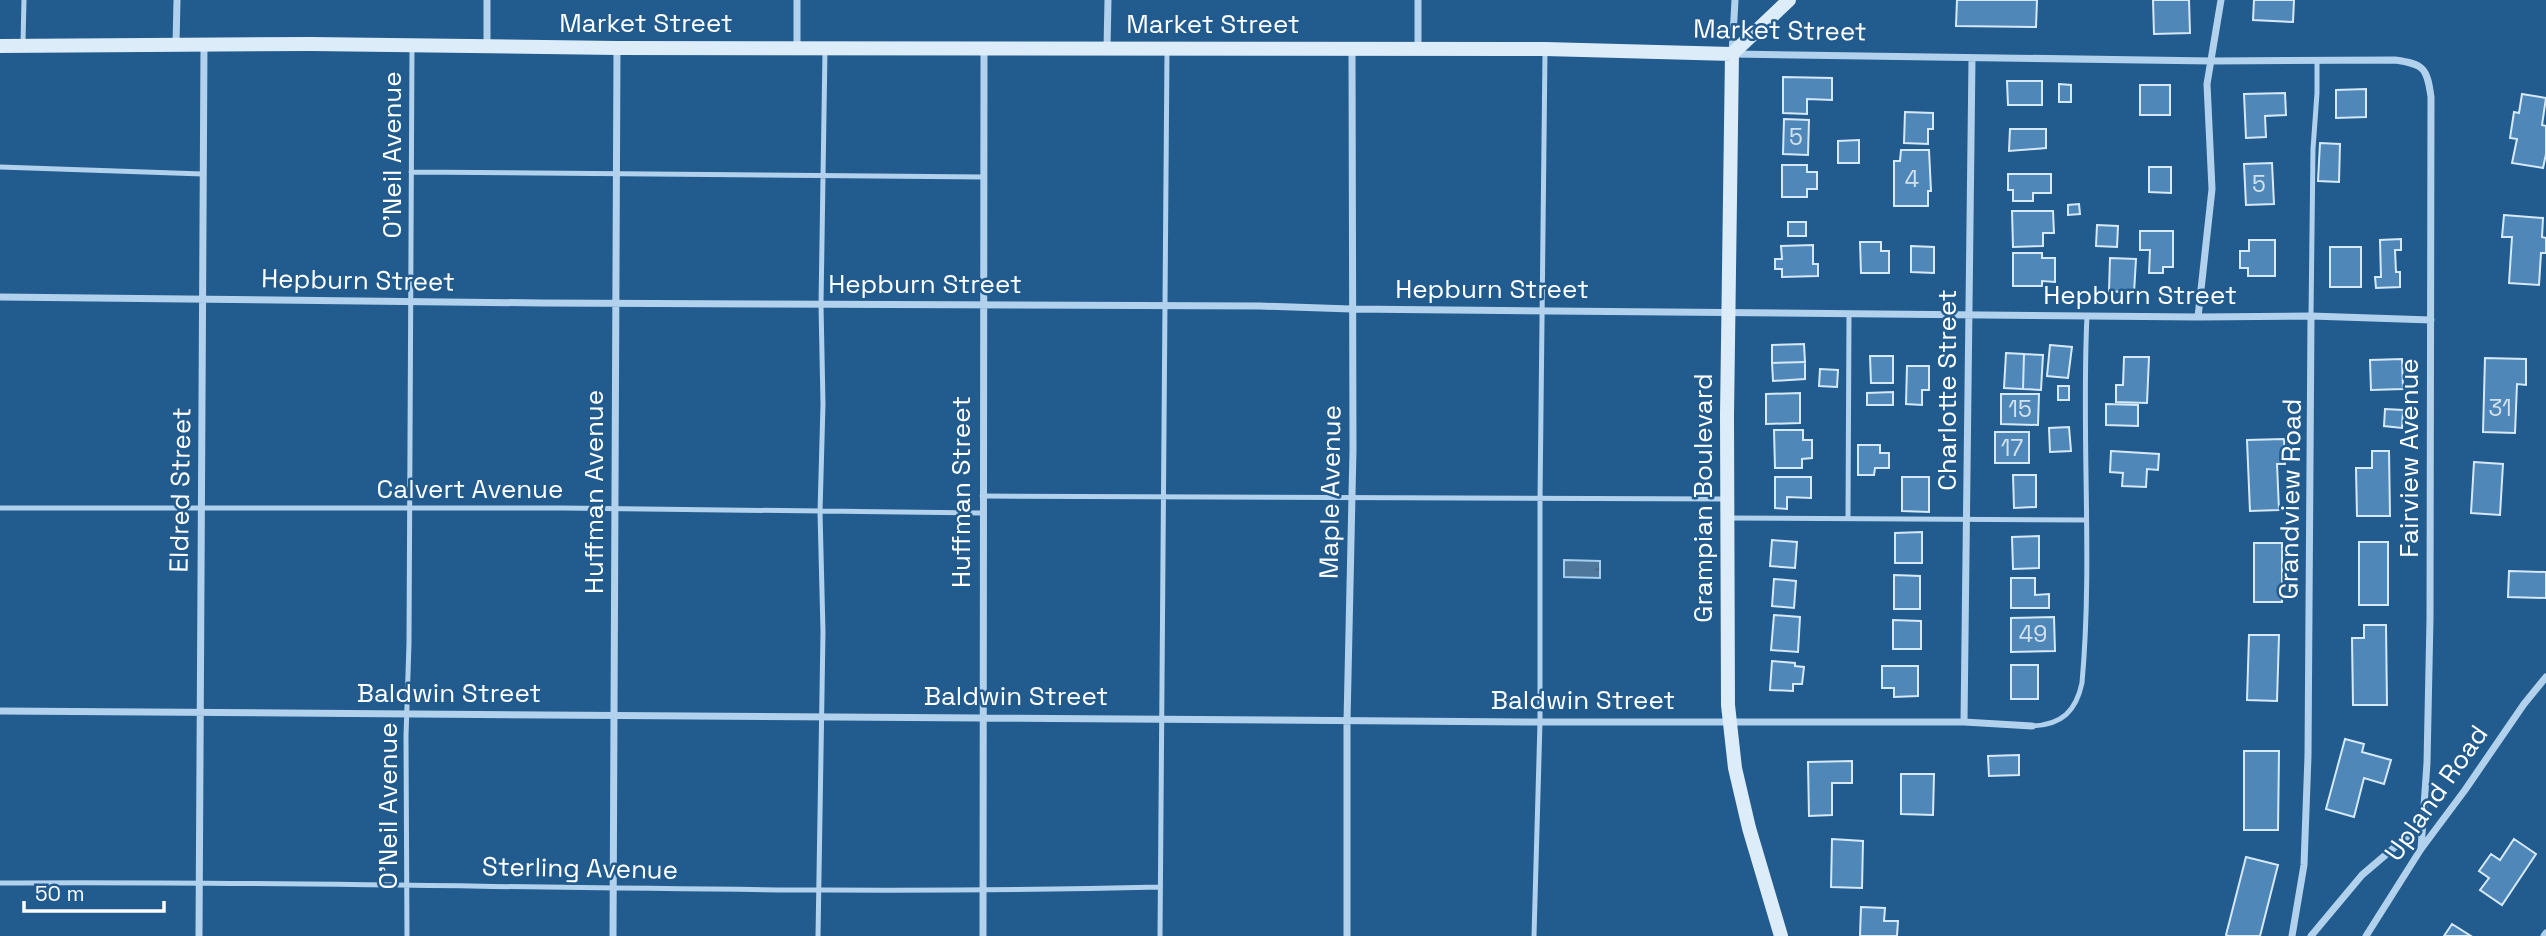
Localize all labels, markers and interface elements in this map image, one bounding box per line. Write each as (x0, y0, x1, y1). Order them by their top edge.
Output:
street label: Market Street (559, 6, 733, 40)
street label: Market Street (1126, 7, 1300, 41)
street label: Market Street (1693, 11, 1867, 49)
street label: O'Neil Avenue (375, 71, 409, 239)
house number: 5 (1789, 122, 1803, 152)
house number: 4 (1905, 164, 1919, 194)
house number: 5 (2252, 169, 2266, 199)
street label: Hepburn Street (261, 261, 455, 299)
street label: Hepburn Street (828, 267, 1022, 301)
street label: Hepburn Street (1395, 272, 1589, 306)
street label: Hepburn Street (2043, 278, 2237, 312)
street label: Charlotte Street (1930, 289, 1964, 491)
street label: Fairview Avenue (2392, 358, 2426, 558)
street label: Grampian Boulevard (1686, 373, 1720, 623)
street label: Huffman Avenue (577, 390, 611, 594)
house number: 31 (2488, 393, 2512, 423)
house number: 15 (2008, 394, 2032, 424)
street label: Huffman Street (944, 396, 978, 588)
street label: Grandview Road (2271, 398, 2309, 600)
street label: Maple Avenue (1311, 405, 1349, 579)
street label: Eldred Street (162, 407, 198, 573)
house number: 17 (2001, 433, 2023, 463)
street label: Calvert Avenue (377, 472, 563, 506)
house number: 49 (2019, 619, 2047, 649)
street label: Baldwin Street (357, 676, 541, 710)
street label: Baldwin Street (924, 679, 1108, 713)
street label: Baldwin Street (1491, 683, 1675, 717)
street label: Upland Road (2377, 718, 2495, 868)
street label: O'Neil Avenue (371, 722, 405, 890)
street label: Sterling Avenue (482, 849, 678, 887)
scale bar (24, 870, 164, 914)
text: 50 m (35, 880, 85, 907)

